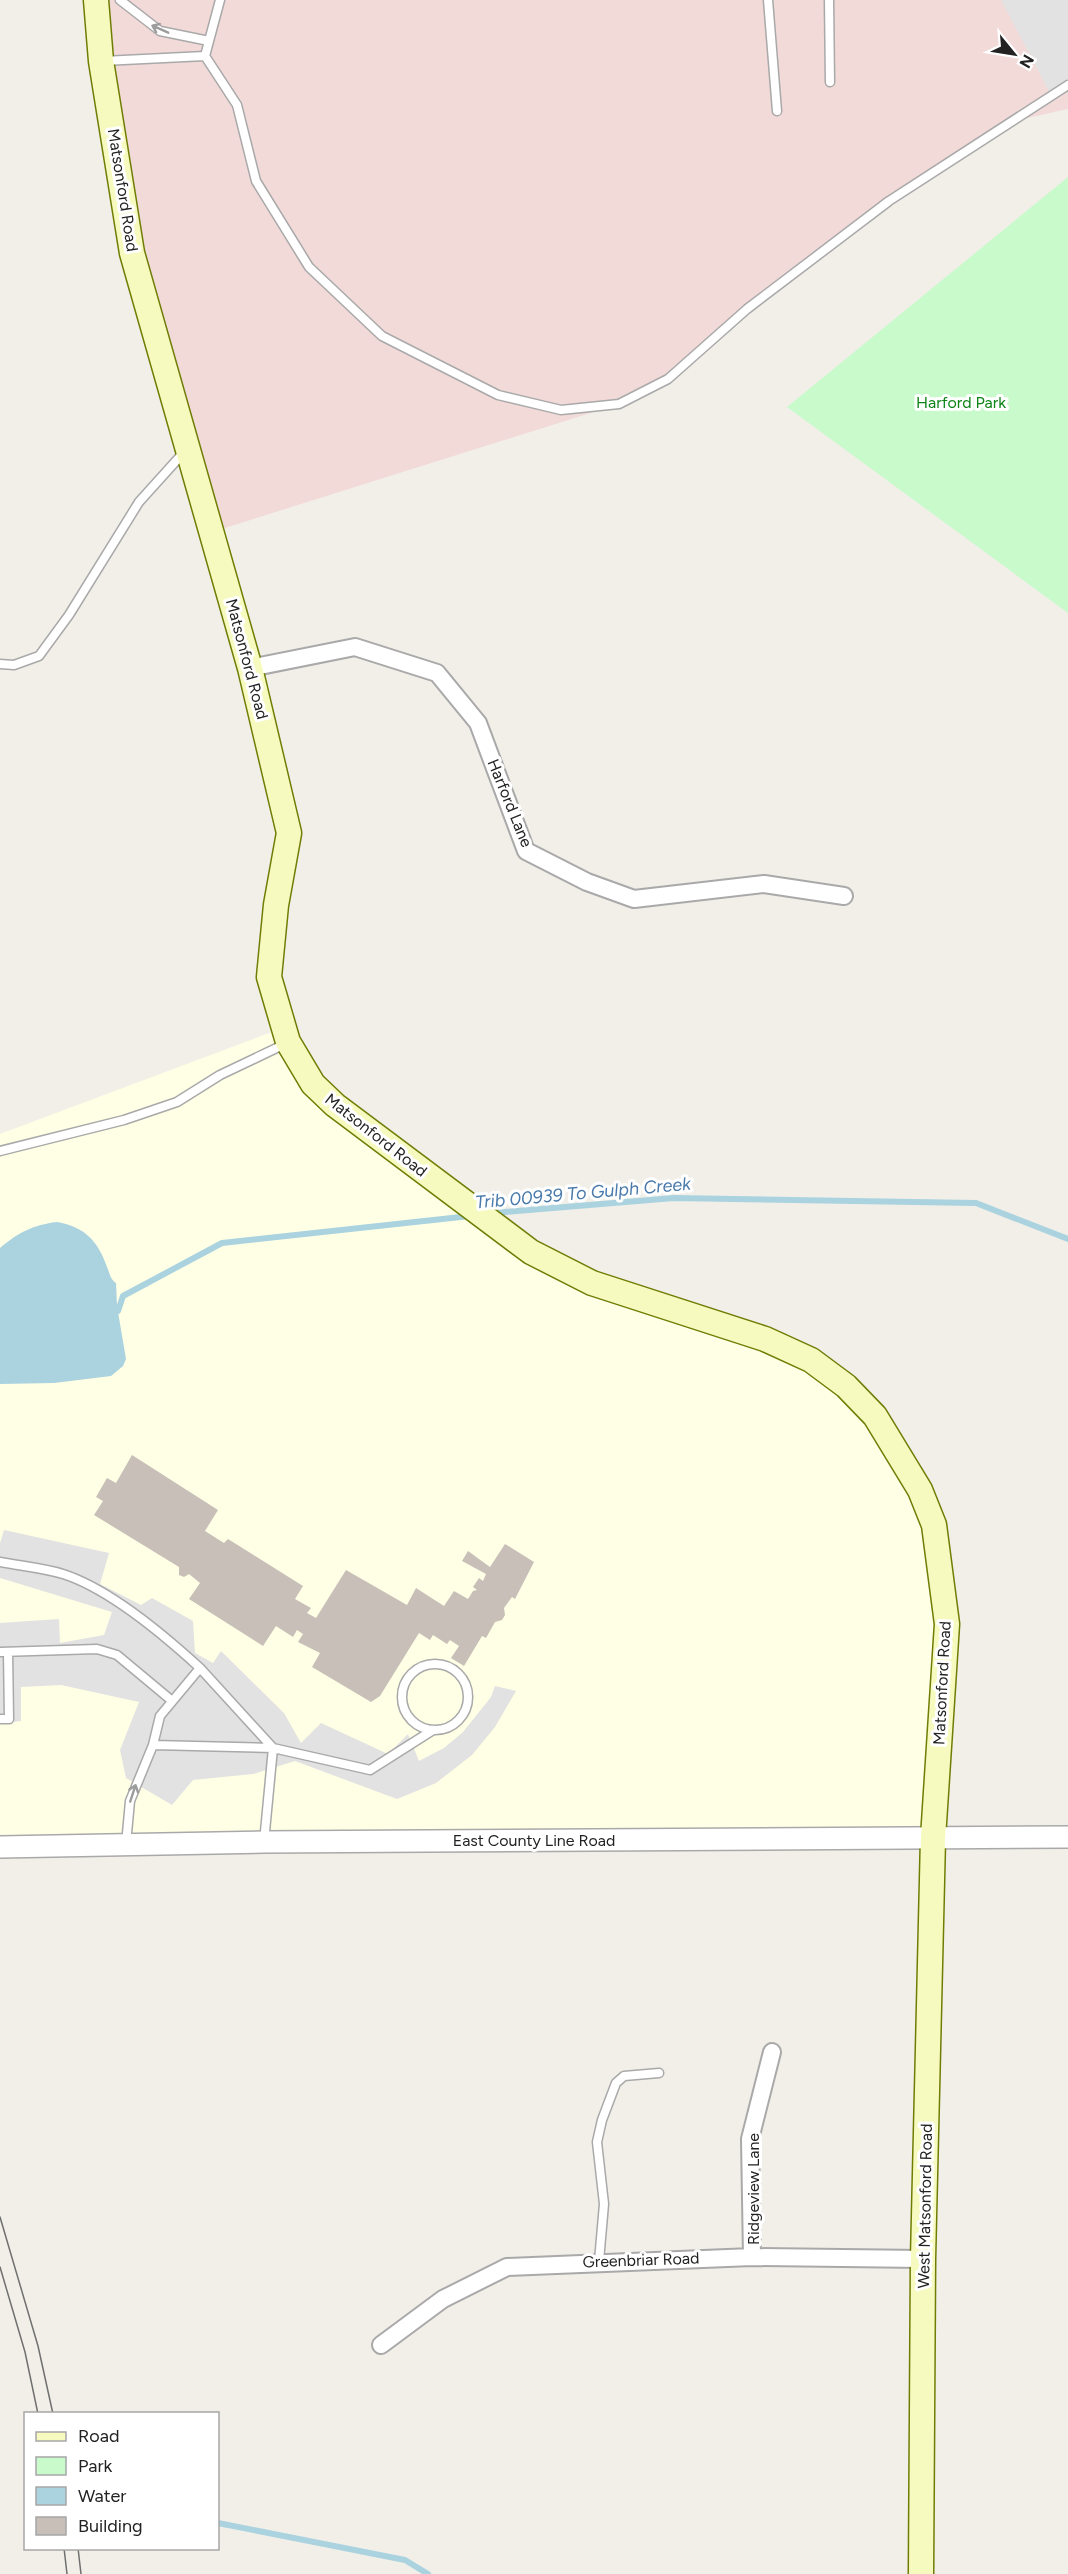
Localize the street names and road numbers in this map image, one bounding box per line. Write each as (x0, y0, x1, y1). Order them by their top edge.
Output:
street label: Matsonford Road (104, 127, 142, 253)
street label: Matsonford Road (222, 597, 272, 721)
street label: Harford Lane (484, 756, 536, 850)
street label: Matsonford Road (321, 1089, 431, 1181)
street label: Matsonford Road (929, 1621, 955, 1745)
street label: East County Line Road (453, 1831, 615, 1850)
street label: West Matsonford Road (914, 2123, 936, 2289)
street label: Ridgeview Lane (744, 2133, 763, 2245)
street label: Greenbriar Road (582, 2248, 700, 2272)

